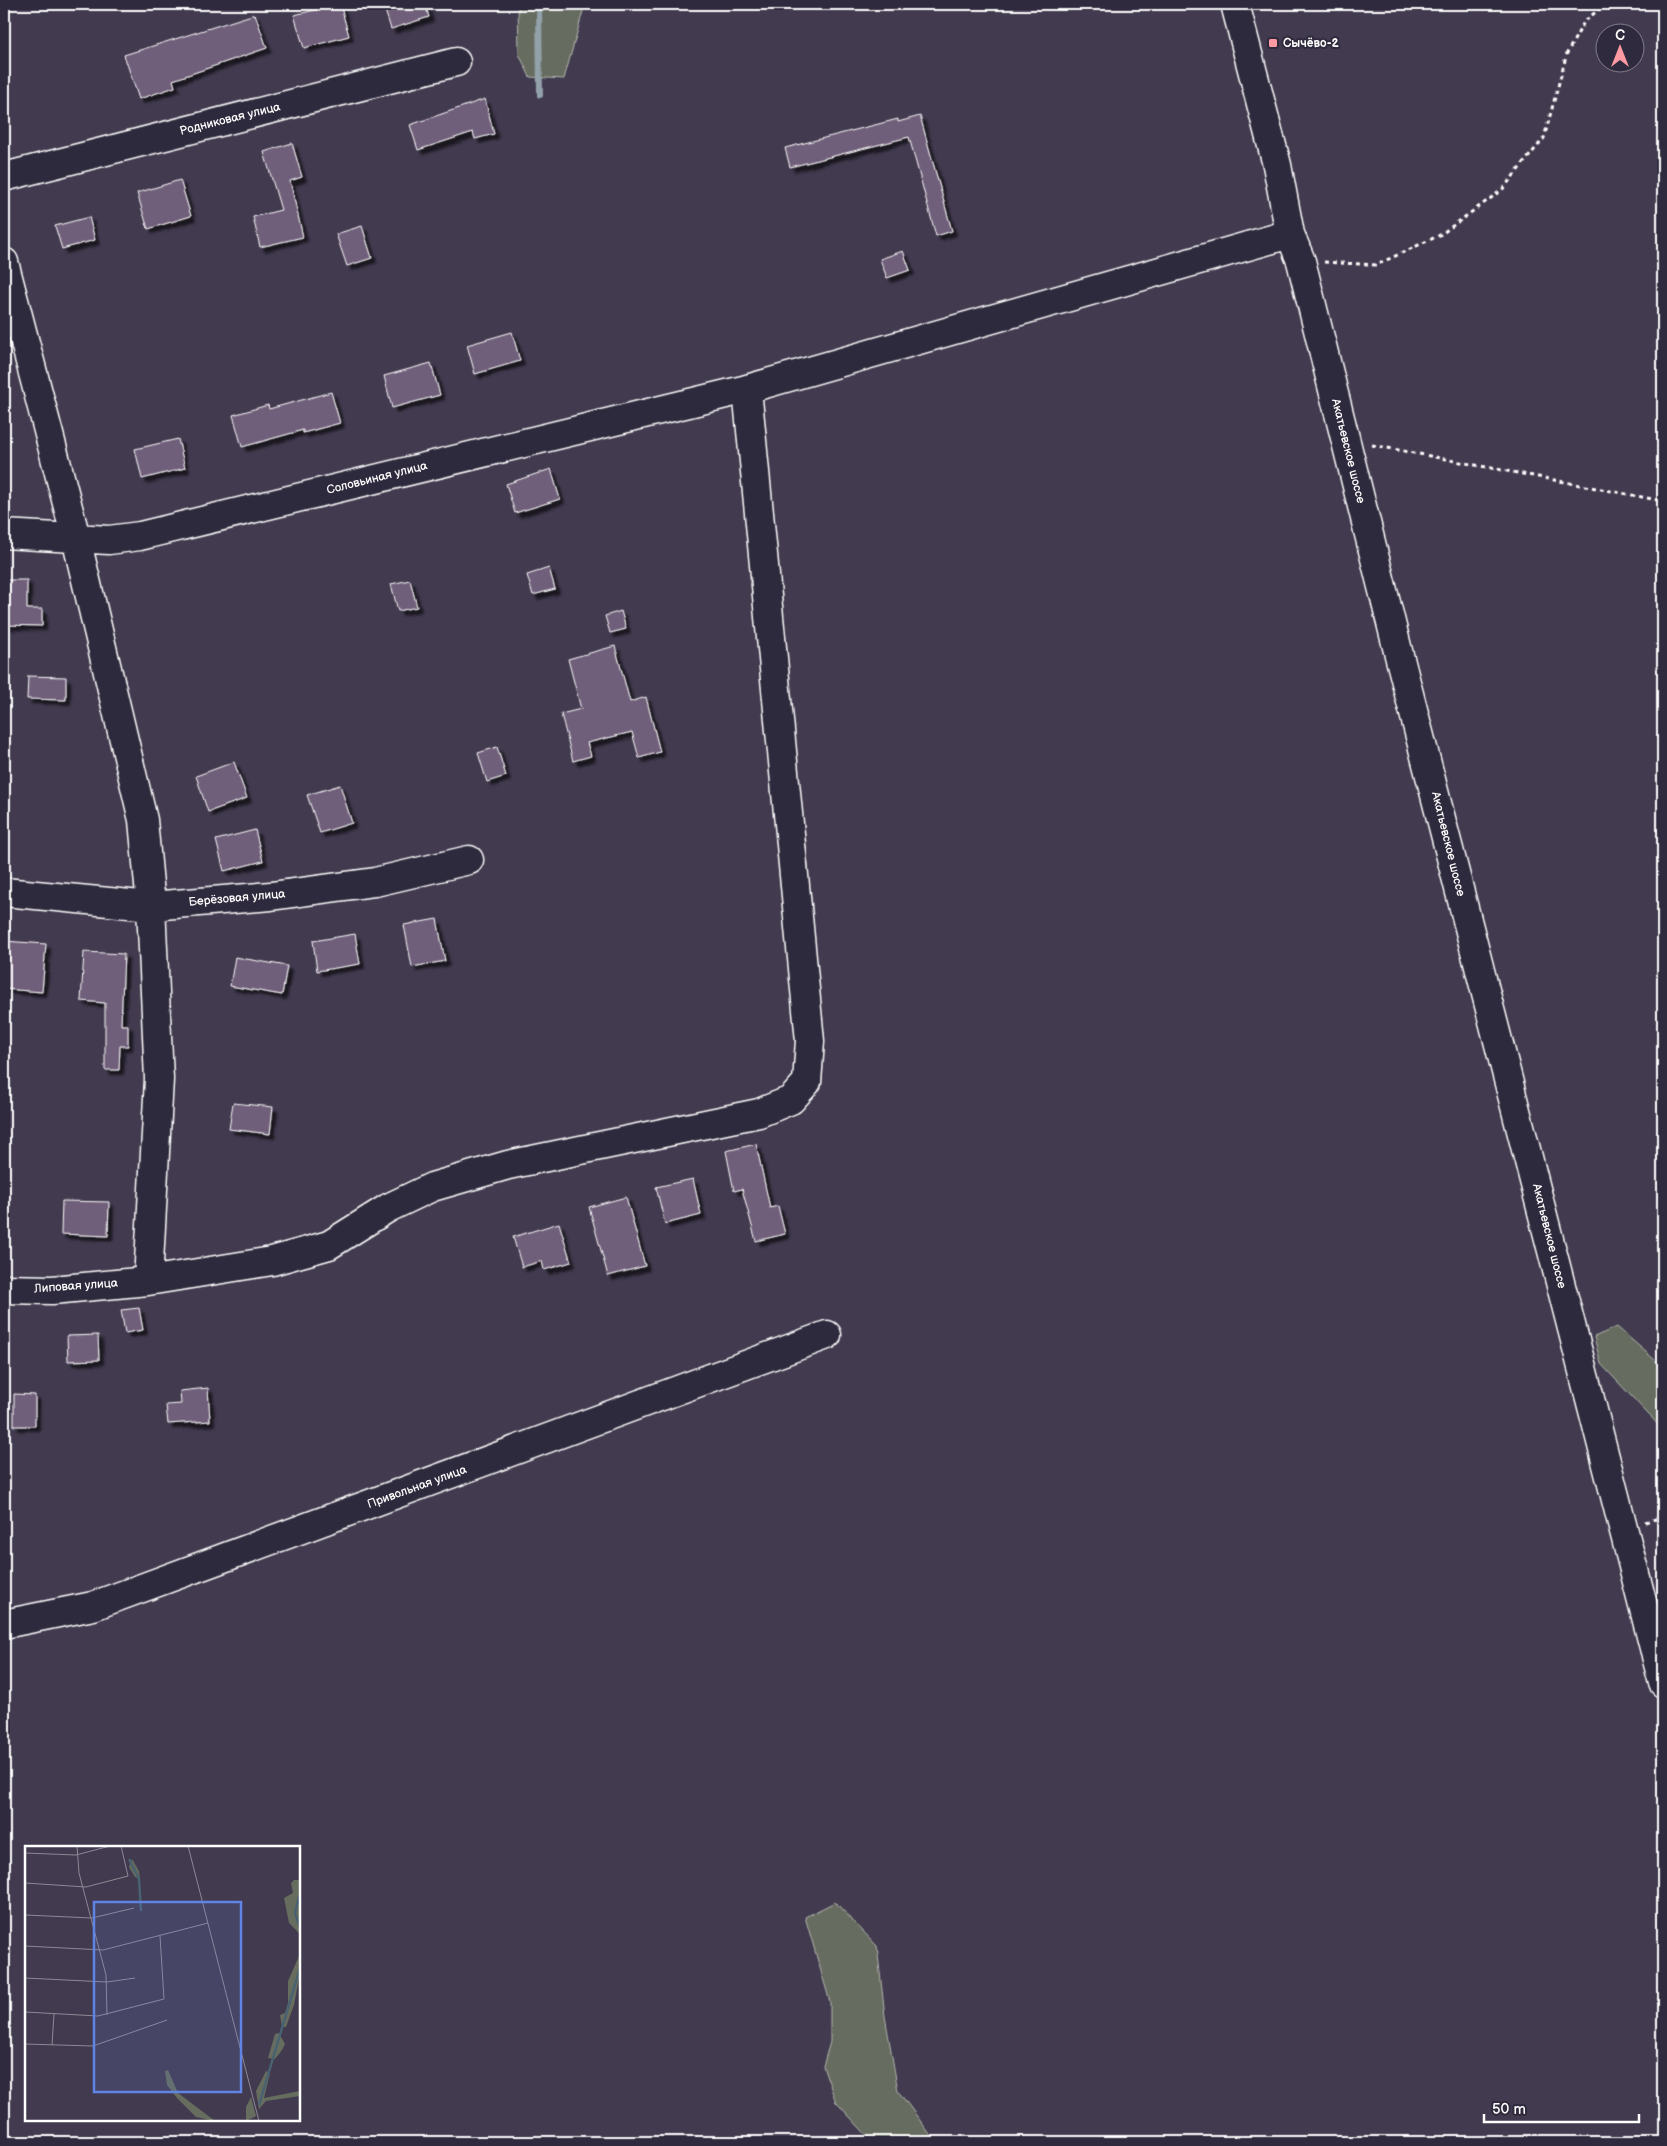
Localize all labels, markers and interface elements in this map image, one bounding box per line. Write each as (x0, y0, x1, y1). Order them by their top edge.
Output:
north arrow (1594, 22, 1644, 72)
text: С (1615, 27, 1625, 44)
place label: Сычёво-2 (1283, 36, 1340, 51)
marker: Сычёво-2 (1267, 37, 1279, 49)
street label: Родниковая улица (178, 99, 282, 139)
street label: Акатьевское шоссе (1328, 396, 1368, 505)
street label: Соловьиная улица (325, 458, 429, 498)
street label: Акатьевское шоссе (1428, 789, 1468, 898)
street label: Берёзовая улица (188, 886, 286, 910)
street label: Акатьевское шоссе (1529, 1181, 1569, 1290)
street label: Липовая улица (33, 1276, 118, 1296)
street label: Привольная улица (365, 1462, 469, 1512)
inset map (25, 1846, 300, 2121)
scale bar (1484, 2091, 1640, 2123)
text: 50 m (1492, 2100, 1526, 2119)

